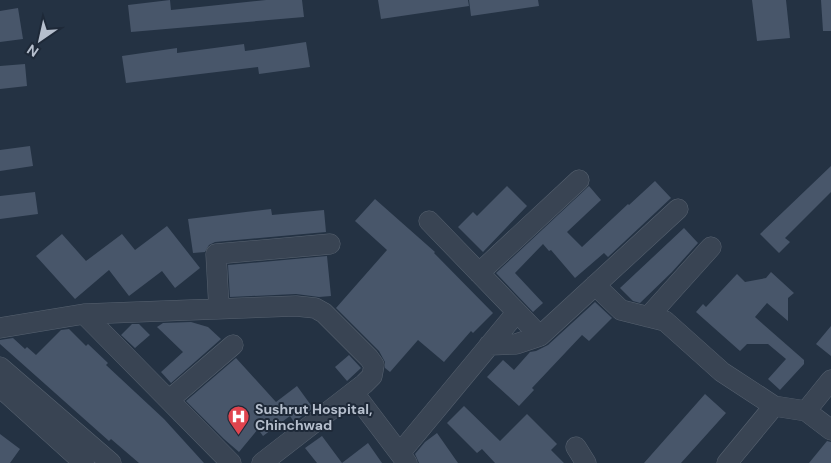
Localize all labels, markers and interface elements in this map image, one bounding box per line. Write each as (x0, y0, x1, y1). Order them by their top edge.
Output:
north arrow (15, 15, 65, 65)
text: N (23, 40, 42, 61)
place label: Sushrut Hospital, Chinchwad (255, 400, 372, 434)
hospital icon: Sushrut Hospital, Chinchwad (227, 405, 251, 436)

